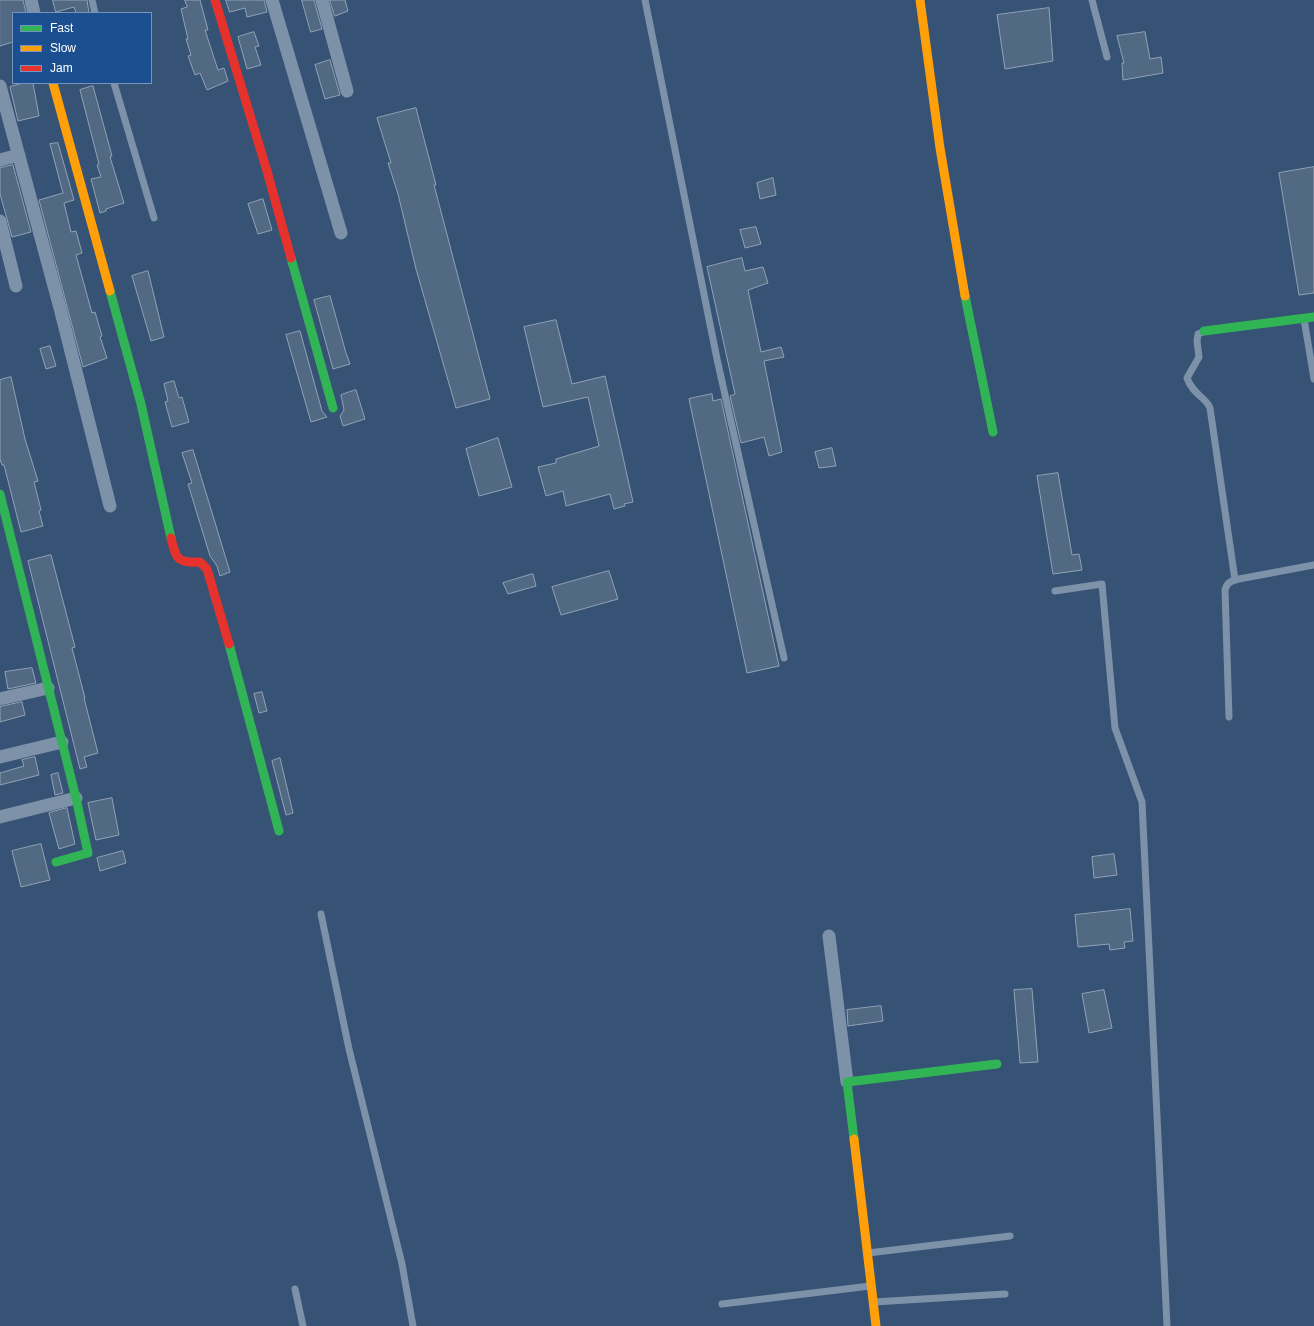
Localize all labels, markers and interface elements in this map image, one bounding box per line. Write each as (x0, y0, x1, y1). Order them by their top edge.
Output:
legend (12, 12, 152, 84)
text: Fast (50, 21, 73, 35)
text: Slow (50, 41, 76, 55)
text: Jam (50, 61, 73, 75)

